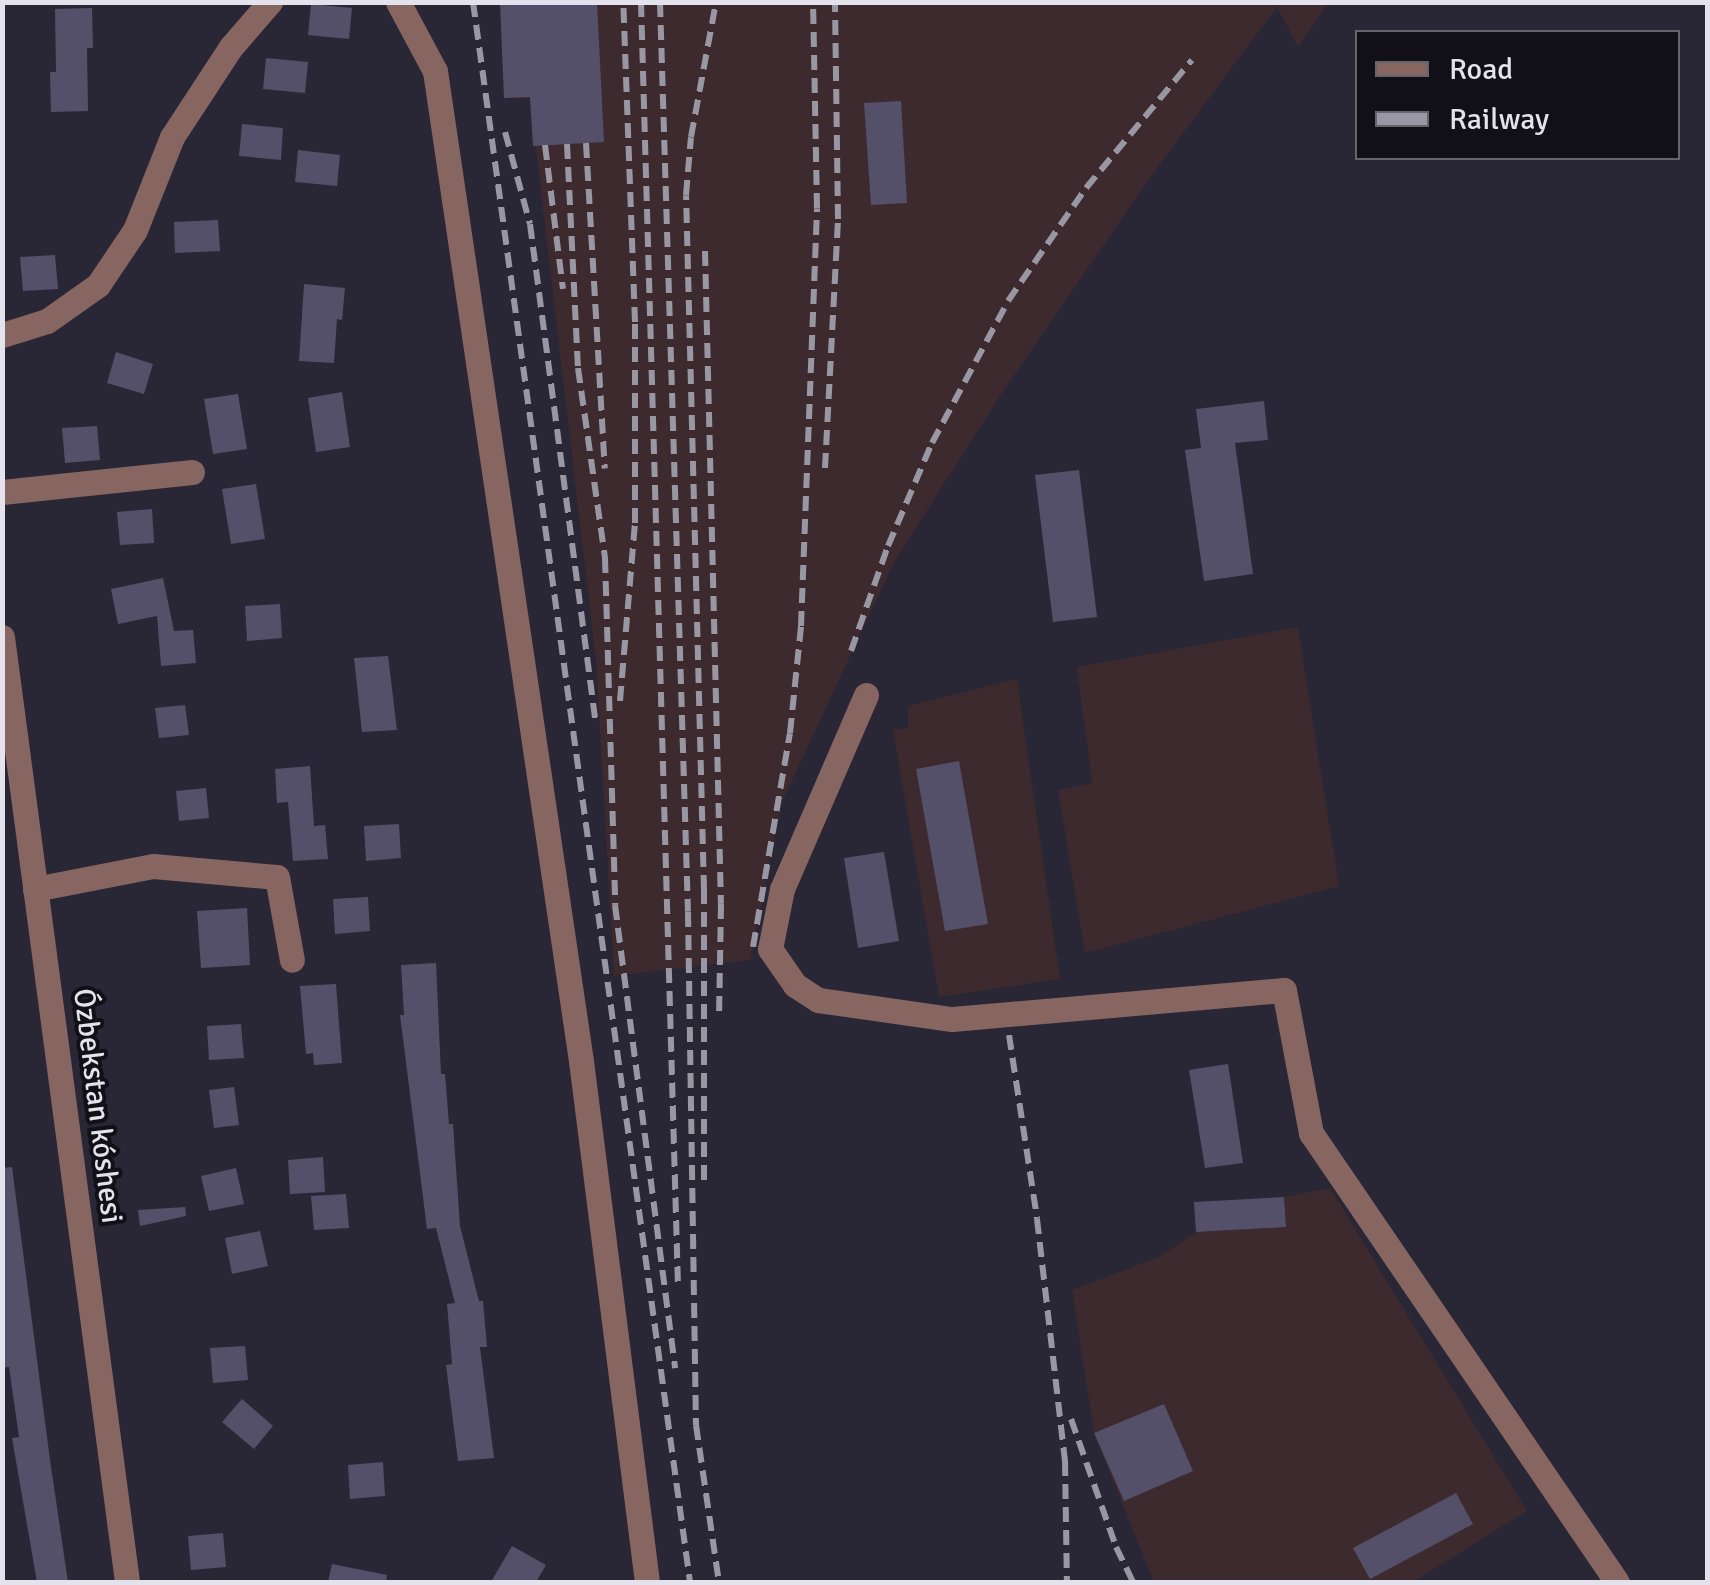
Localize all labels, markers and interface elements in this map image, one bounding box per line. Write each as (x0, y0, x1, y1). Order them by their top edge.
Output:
legend (1355, 30, 1680, 160)
text: Road (1449, 51, 1513, 88)
text: Railway (1449, 101, 1549, 138)
street label: Ózbekstan kóshesi (65, 987, 129, 1225)

